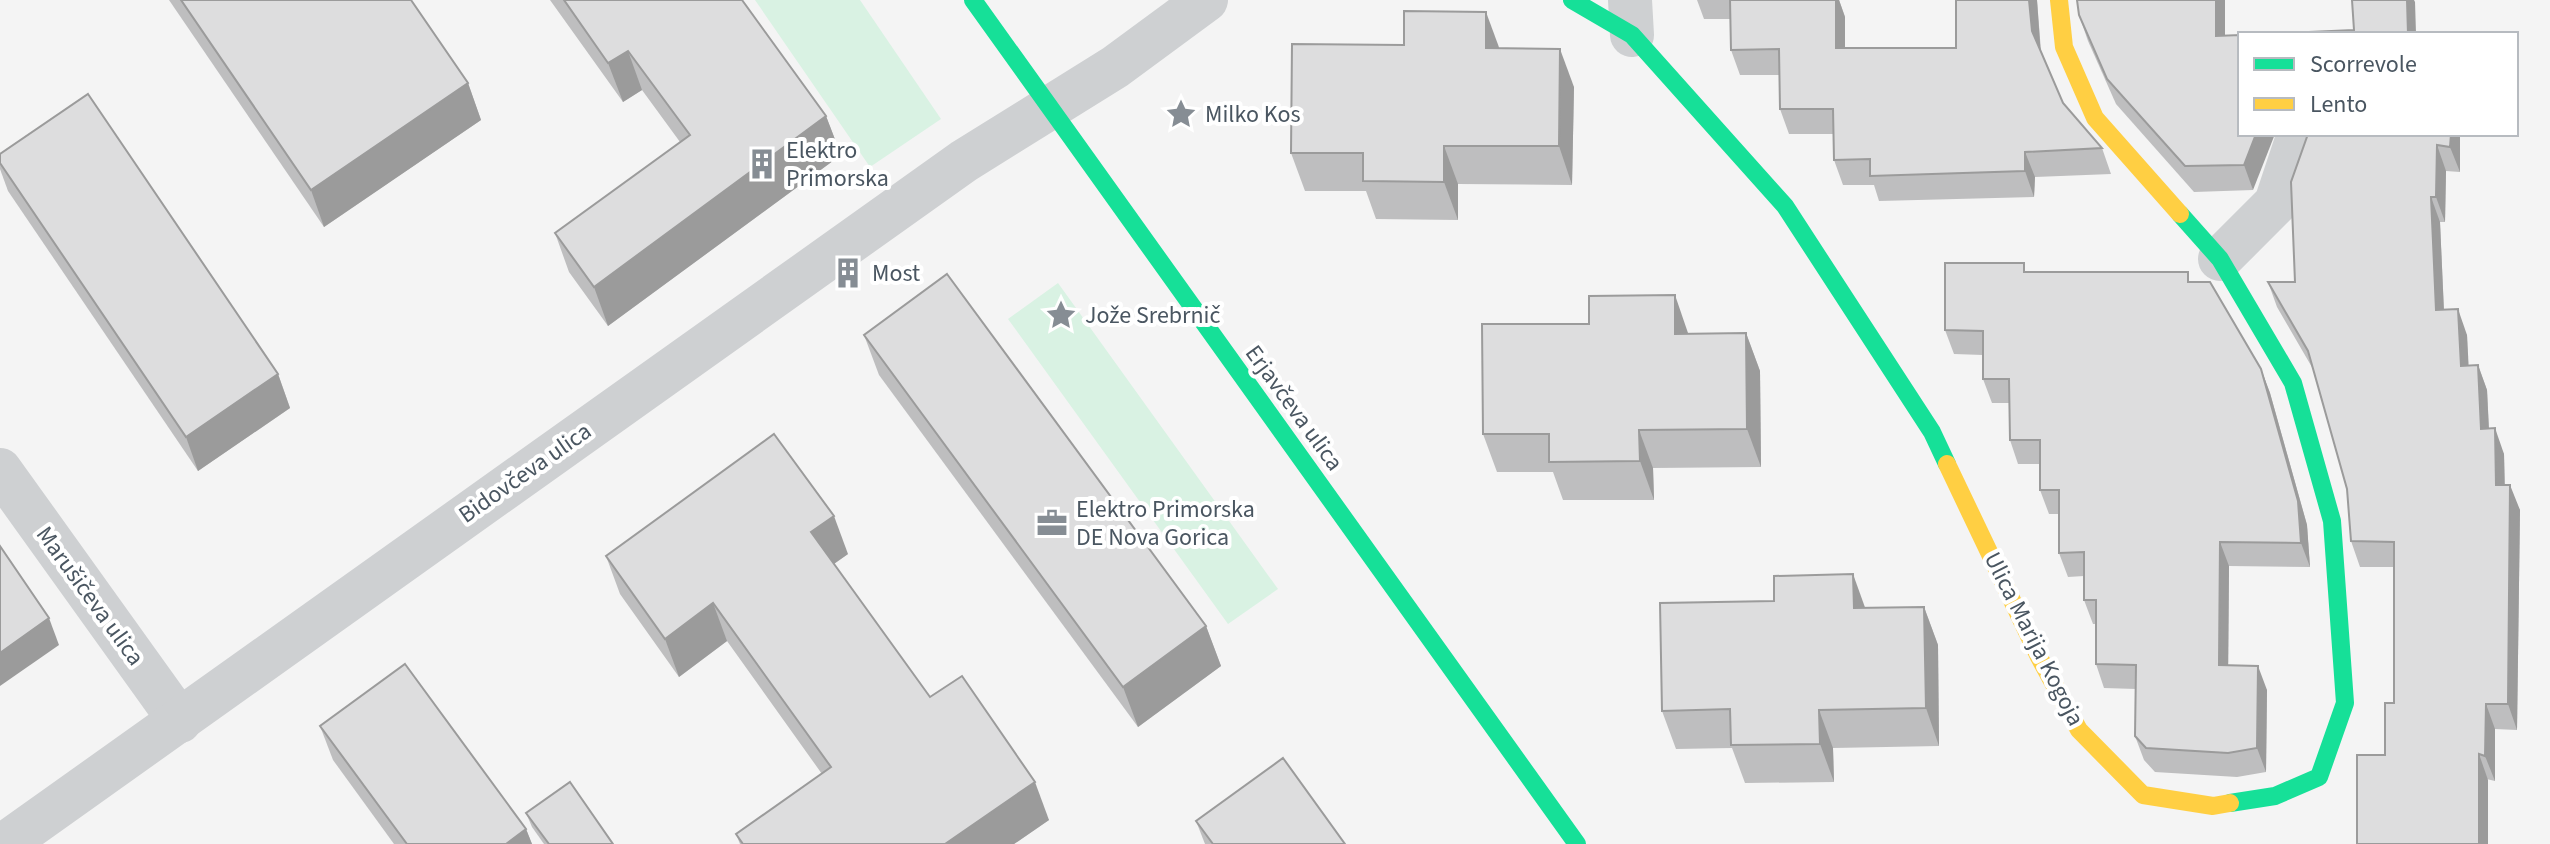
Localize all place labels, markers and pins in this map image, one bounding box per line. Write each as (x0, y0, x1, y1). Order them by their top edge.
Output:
place icon: Milko Kos (1164, 97, 1198, 131)
place label: Milko Kos (1205, 97, 1300, 132)
place label: Elektro Primorska (786, 133, 889, 196)
building icon: Elektro Primorska (745, 147, 779, 181)
building icon: Most (831, 256, 865, 290)
place label: Most (872, 256, 920, 291)
place icon: Jože Srebrnič (1044, 298, 1078, 332)
place label: Jože Srebrnič (1085, 298, 1220, 333)
place label: Elektro Primorska DE Nova Gorica (1076, 492, 1255, 555)
office icon: Elektro Primorska DE Nova Gorica (1035, 506, 1069, 540)

